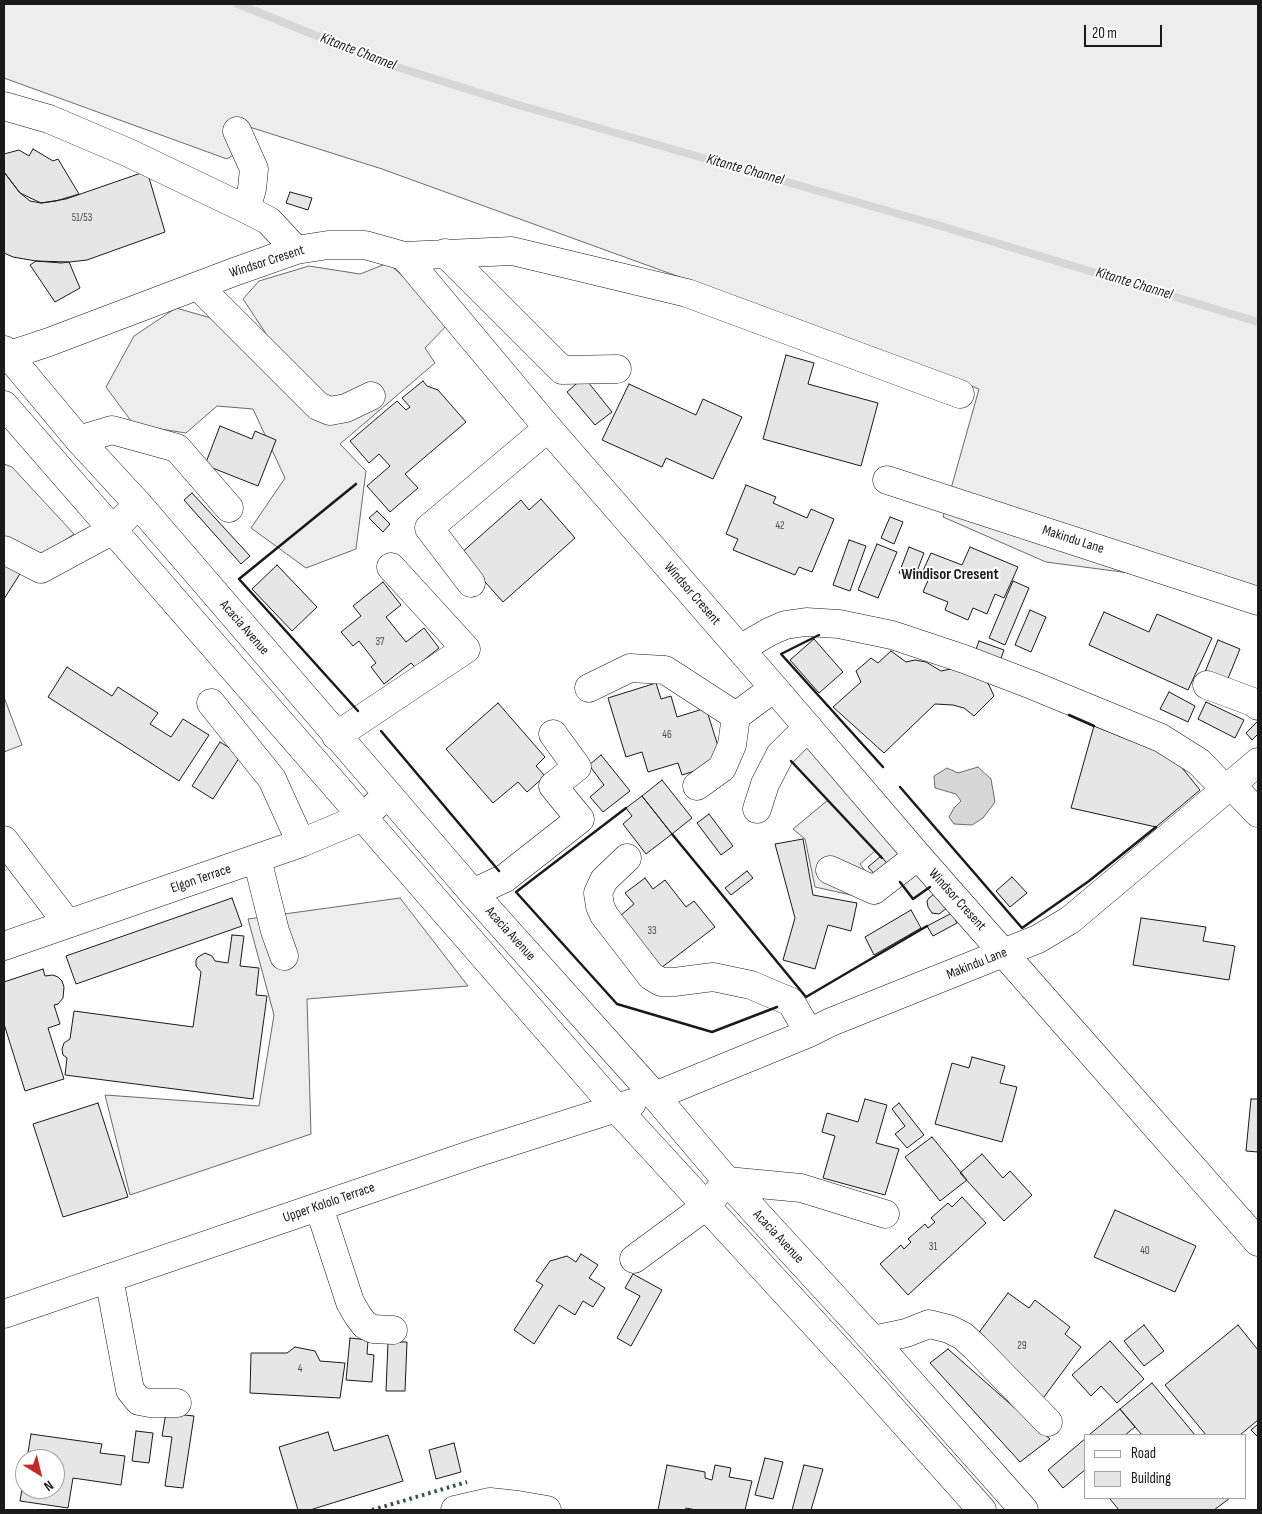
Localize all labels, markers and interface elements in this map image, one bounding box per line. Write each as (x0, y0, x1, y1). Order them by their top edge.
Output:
scale bar (1087, 15, 1164, 47)
text: 20 m (1092, 24, 1117, 43)
water label: Kitante Channel (318, 29, 398, 75)
water label: Kitante Channel (704, 150, 786, 190)
house number: 51/53 (72, 211, 92, 225)
street label: Windsor Cresent (227, 242, 307, 282)
water label: Kitante Channel (1093, 264, 1175, 304)
house number: 42 (775, 519, 785, 533)
street label: Makindu Lane (1040, 522, 1106, 558)
street label: Windsor Cresent (660, 559, 724, 629)
district label: Windisor Cresent (901, 565, 999, 585)
street label: Acacia Avenue (216, 597, 272, 659)
house number: 37 (375, 635, 385, 649)
house number: 46 (662, 728, 672, 742)
street label: Elgon Terrace (169, 861, 233, 897)
street label: Windsor Cresent (925, 865, 989, 935)
street label: Acacia Avenue (481, 903, 539, 965)
house number: 33 (647, 924, 657, 938)
street label: Makindu Lane (944, 944, 1010, 984)
street label: Upper Kololo Terrace (281, 1179, 377, 1227)
street label: Acacia Avenue (749, 1207, 807, 1267)
house number: 31 (929, 1240, 937, 1254)
house number: 40 (1140, 1244, 1150, 1258)
house number: 29 (1017, 1339, 1027, 1353)
house number: 4 (298, 1362, 302, 1376)
legend (1084, 1434, 1247, 1499)
text: Road (1131, 1444, 1156, 1463)
north arrow (15, 1449, 65, 1499)
text: Building (1131, 1469, 1171, 1488)
text: N (41, 1477, 57, 1495)

